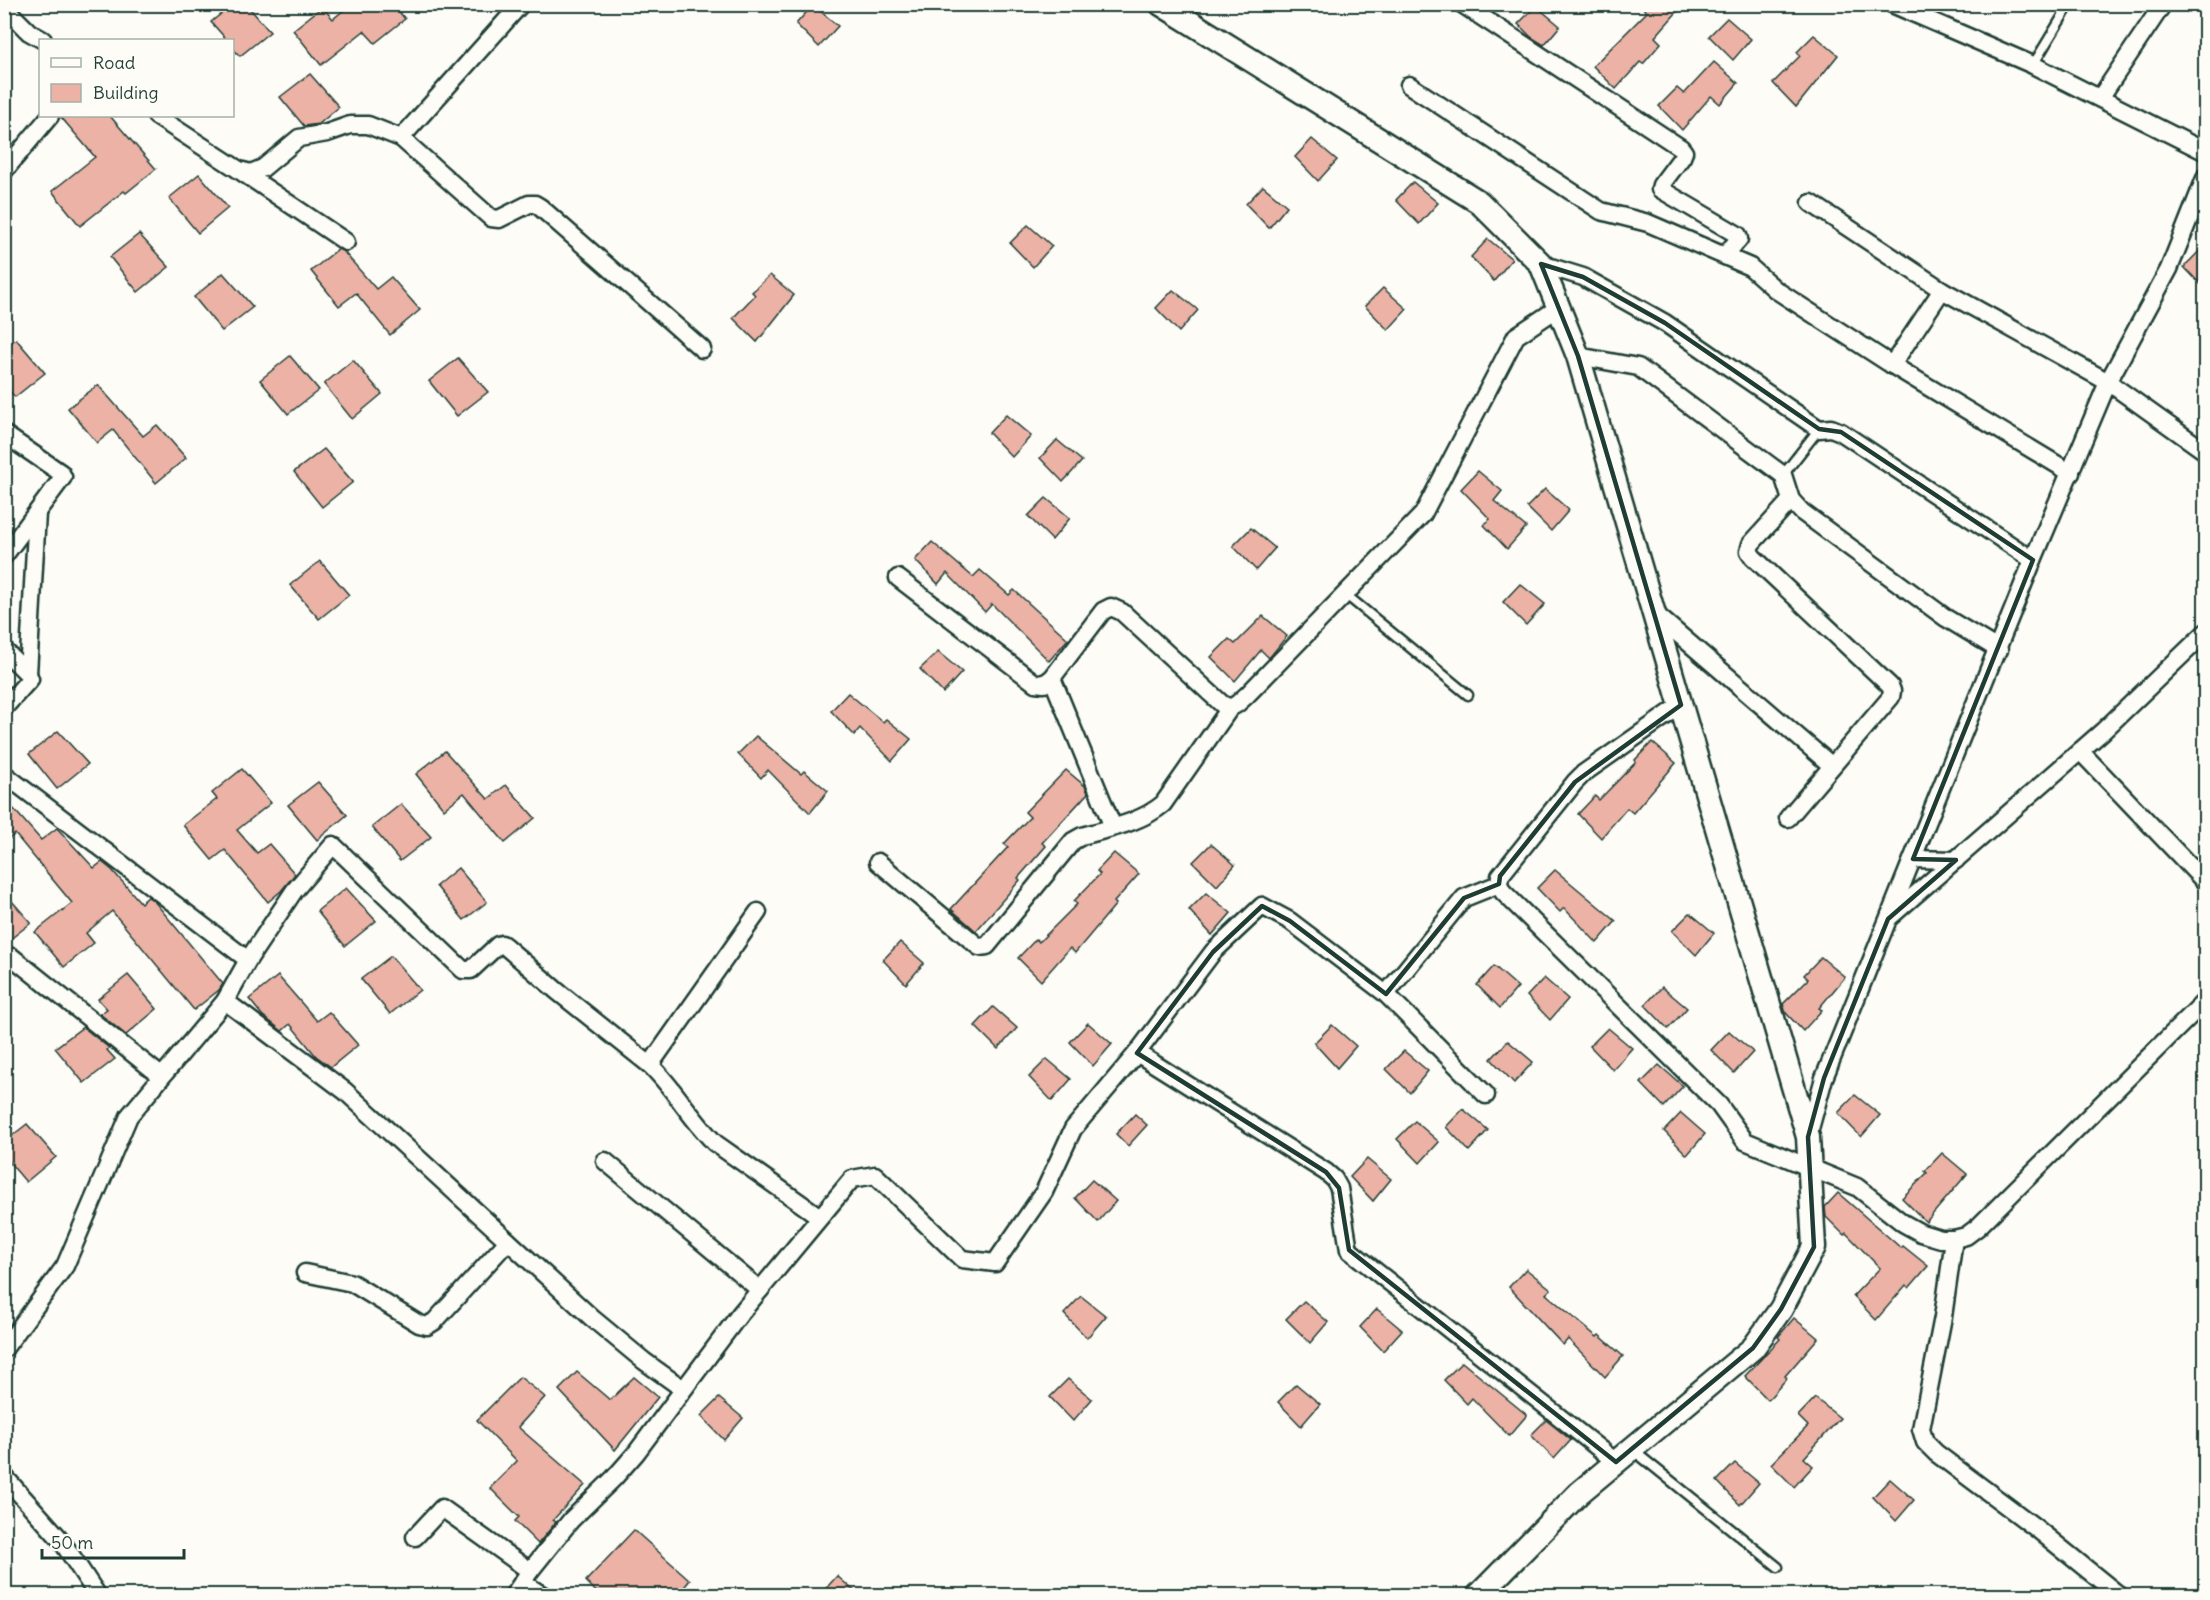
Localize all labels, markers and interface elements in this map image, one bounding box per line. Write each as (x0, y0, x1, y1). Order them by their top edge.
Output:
legend (39, 39, 234, 117)
text: Road (93, 51, 136, 74)
text: Building (93, 81, 158, 104)
scale bar (42, 1522, 184, 1560)
text: 50 m (51, 1531, 93, 1554)

